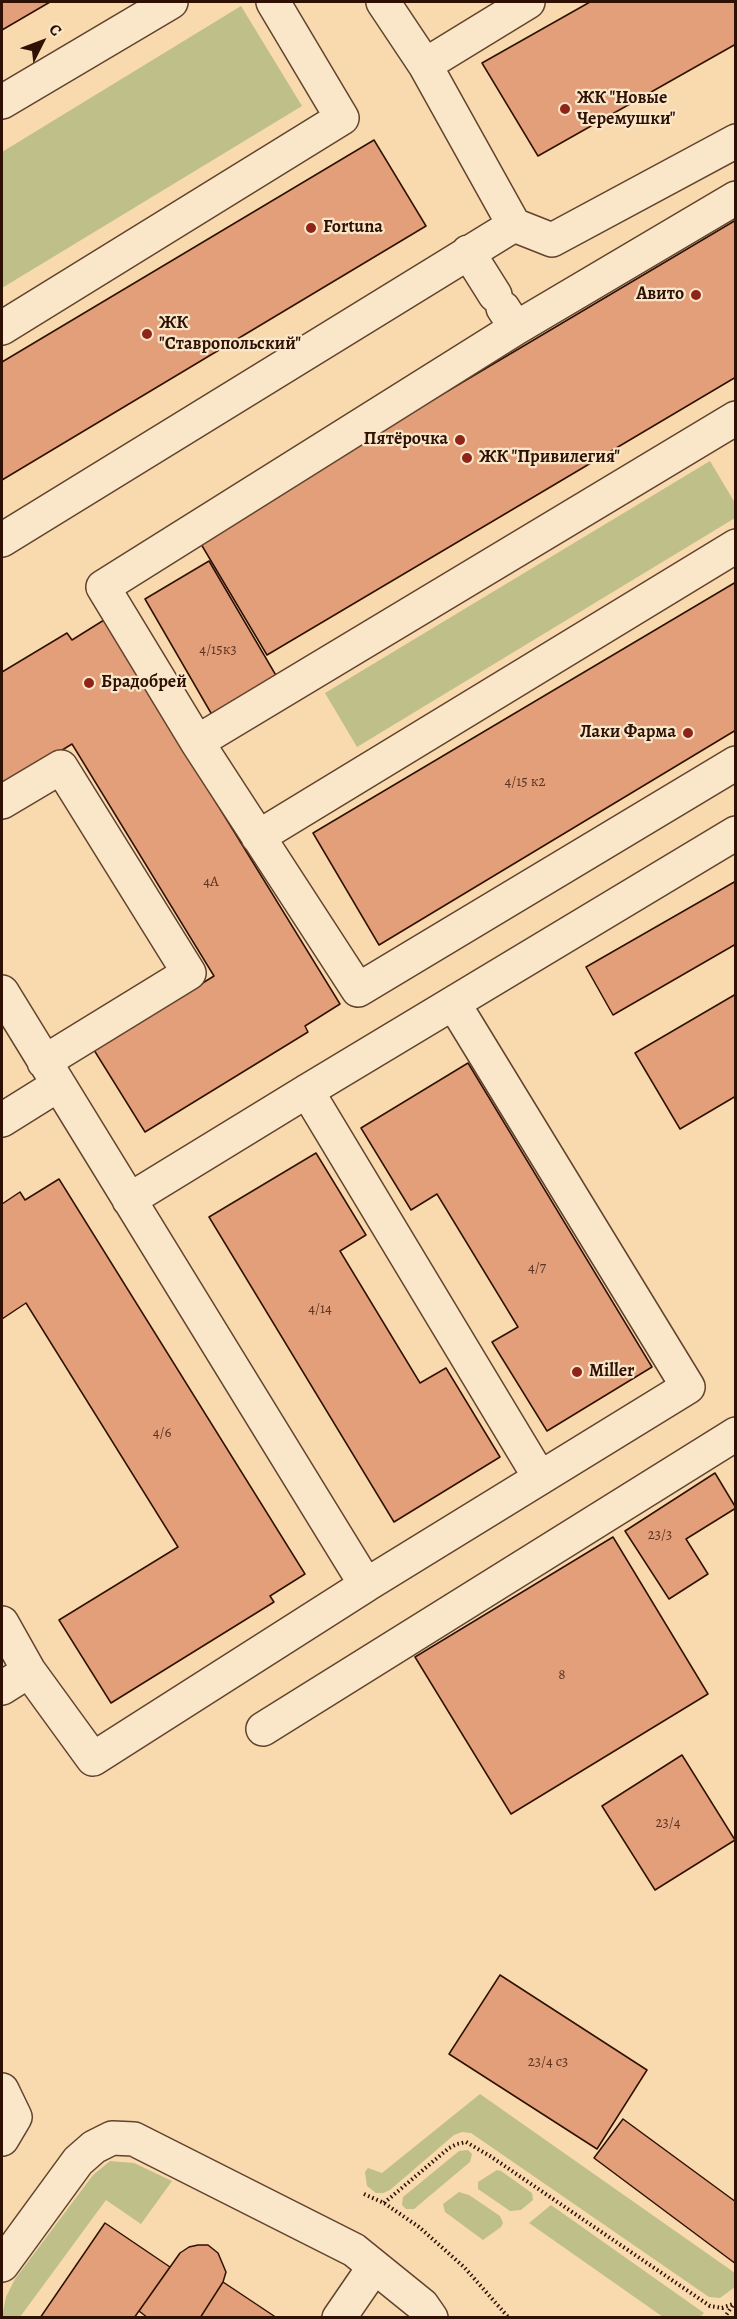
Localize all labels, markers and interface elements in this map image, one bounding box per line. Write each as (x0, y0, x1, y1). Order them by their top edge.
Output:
north arrow (12, 12, 72, 72)
text: С (44, 19, 67, 41)
place label: ЖК "Новые Черемушки" (577, 88, 676, 130)
marker: ЖК "Новые Черемушки" (558, 102, 572, 116)
place label: Fortuna (323, 217, 383, 239)
marker: Fortuna (304, 221, 318, 235)
place label: Авито (636, 284, 684, 306)
marker: Авито (689, 288, 703, 302)
place label: ЖК "Ставропольский" (159, 313, 301, 356)
marker: ЖК "Ставропольский" (140, 327, 154, 341)
place label: Пятёрочка (364, 429, 448, 451)
marker: Пятёрочка (453, 433, 467, 447)
place label: ЖК "Привилегия" (479, 447, 620, 469)
marker: ЖК "Привилегия" (460, 451, 474, 465)
house number: 4/15к3 (199, 641, 237, 659)
place label: Брадобрей (101, 672, 187, 694)
marker: Брадобрей (82, 676, 96, 690)
place label: Лаки Фарма (580, 722, 676, 744)
marker: Лаки Фарма (681, 726, 695, 740)
house number: 4/15 к2 (504, 773, 546, 791)
house number: 4А (203, 873, 219, 891)
house number: 4/7 (528, 1259, 546, 1277)
house number: 4/14 (308, 1300, 332, 1318)
place label: Miller (589, 1361, 634, 1383)
marker: Miller (570, 1365, 584, 1379)
house number: 4/6 (153, 1424, 171, 1442)
house number: 23/3 (648, 1526, 672, 1544)
house number: 8 (558, 1666, 566, 1684)
house number: 23/4 (655, 1814, 681, 1832)
house number: 23/4 c3 (528, 2053, 568, 2071)

